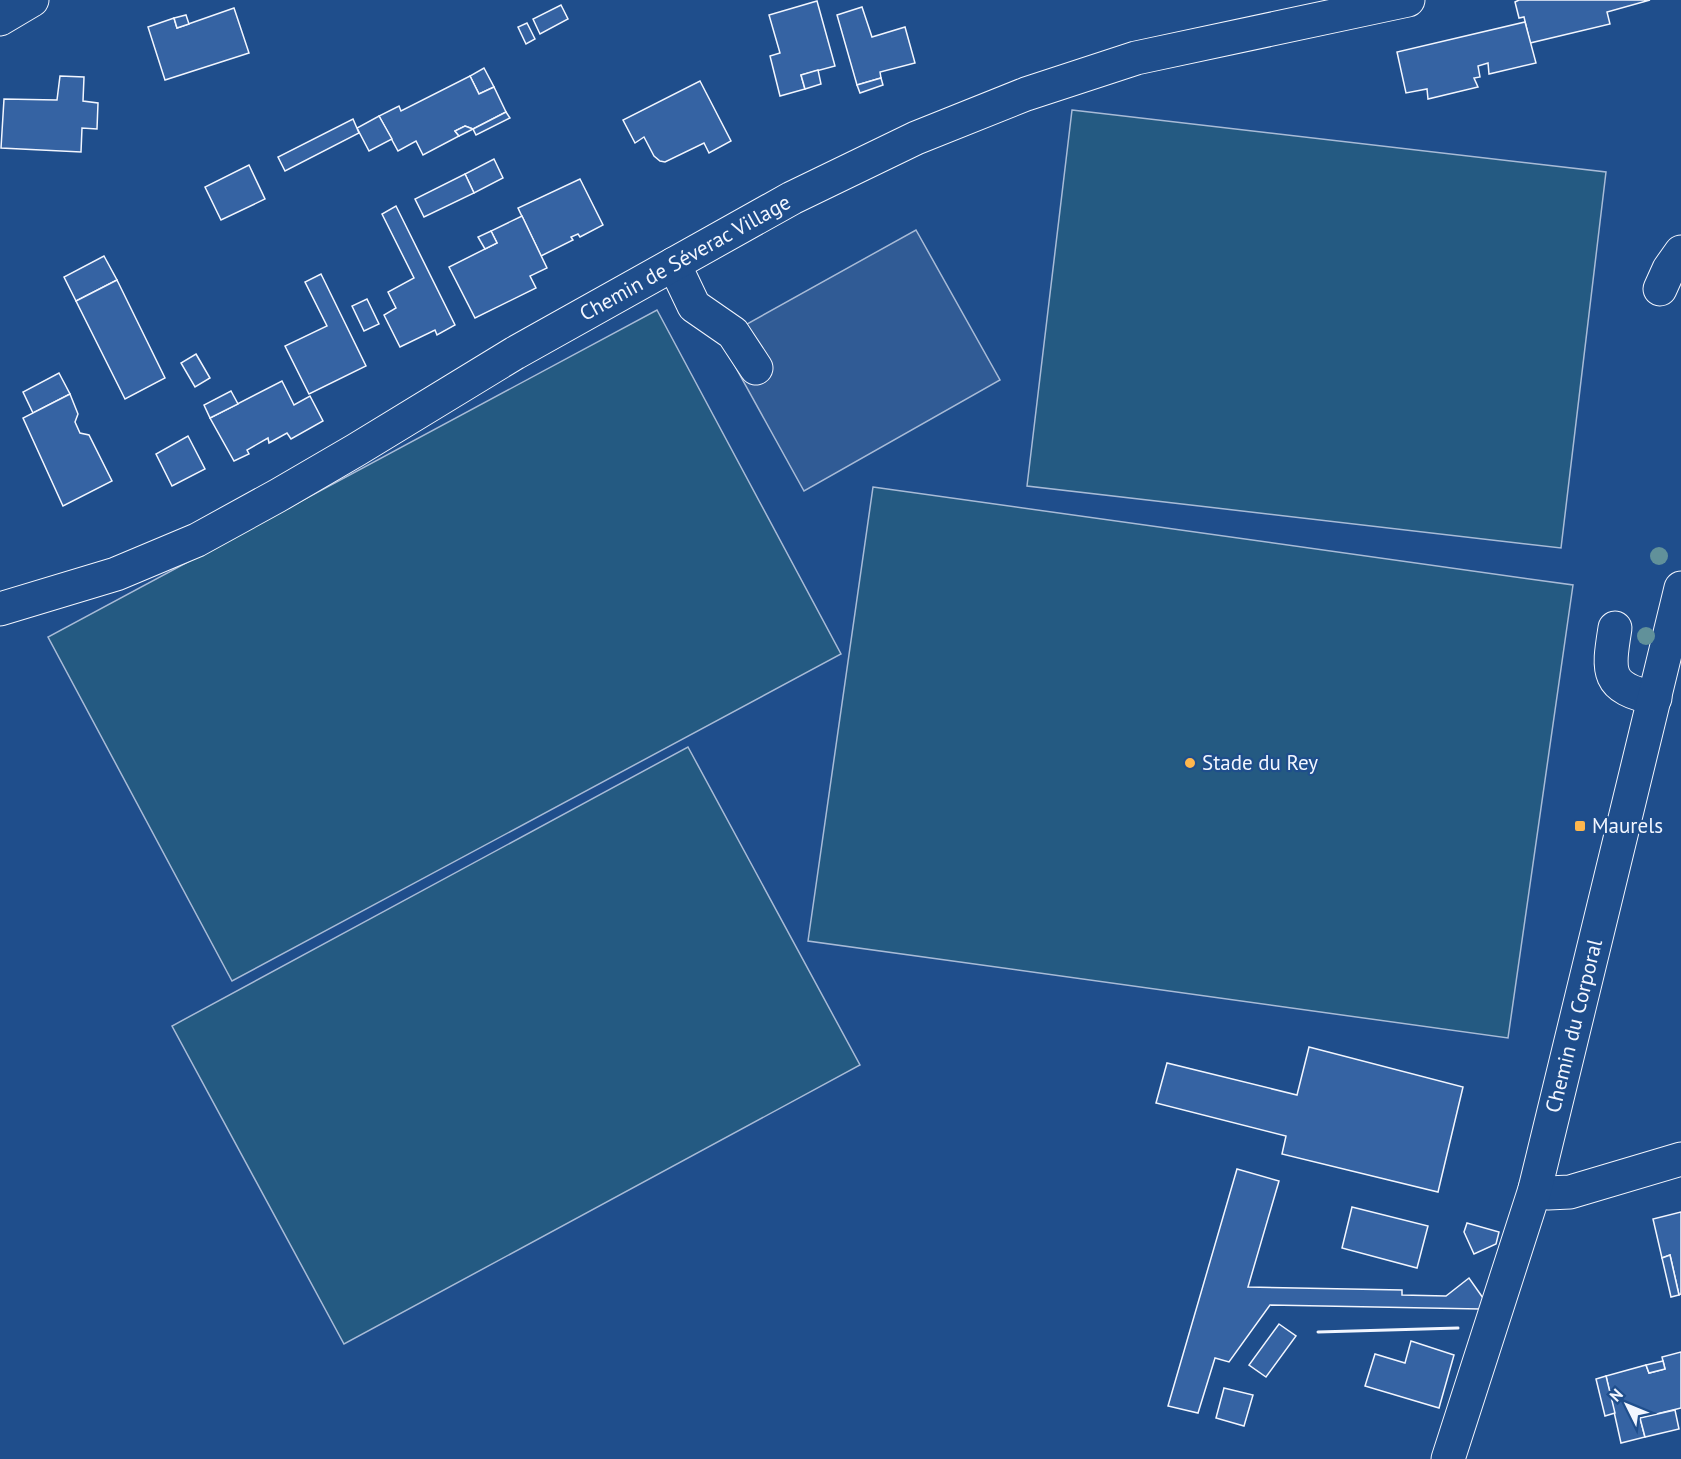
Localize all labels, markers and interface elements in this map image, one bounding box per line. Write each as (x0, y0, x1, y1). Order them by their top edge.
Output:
street label: Chemin de Séverac Village (575, 188, 795, 327)
place label: Stade du Rey (1202, 749, 1318, 776)
marker: Stade du Rey (1183, 756, 1197, 770)
place label: Maurels (1592, 812, 1663, 839)
marker: Maurels (1573, 819, 1587, 833)
street label: Chemin du Corporal (1539, 936, 1608, 1116)
north arrow (1597, 1375, 1657, 1435)
text: N (1605, 1384, 1627, 1405)

